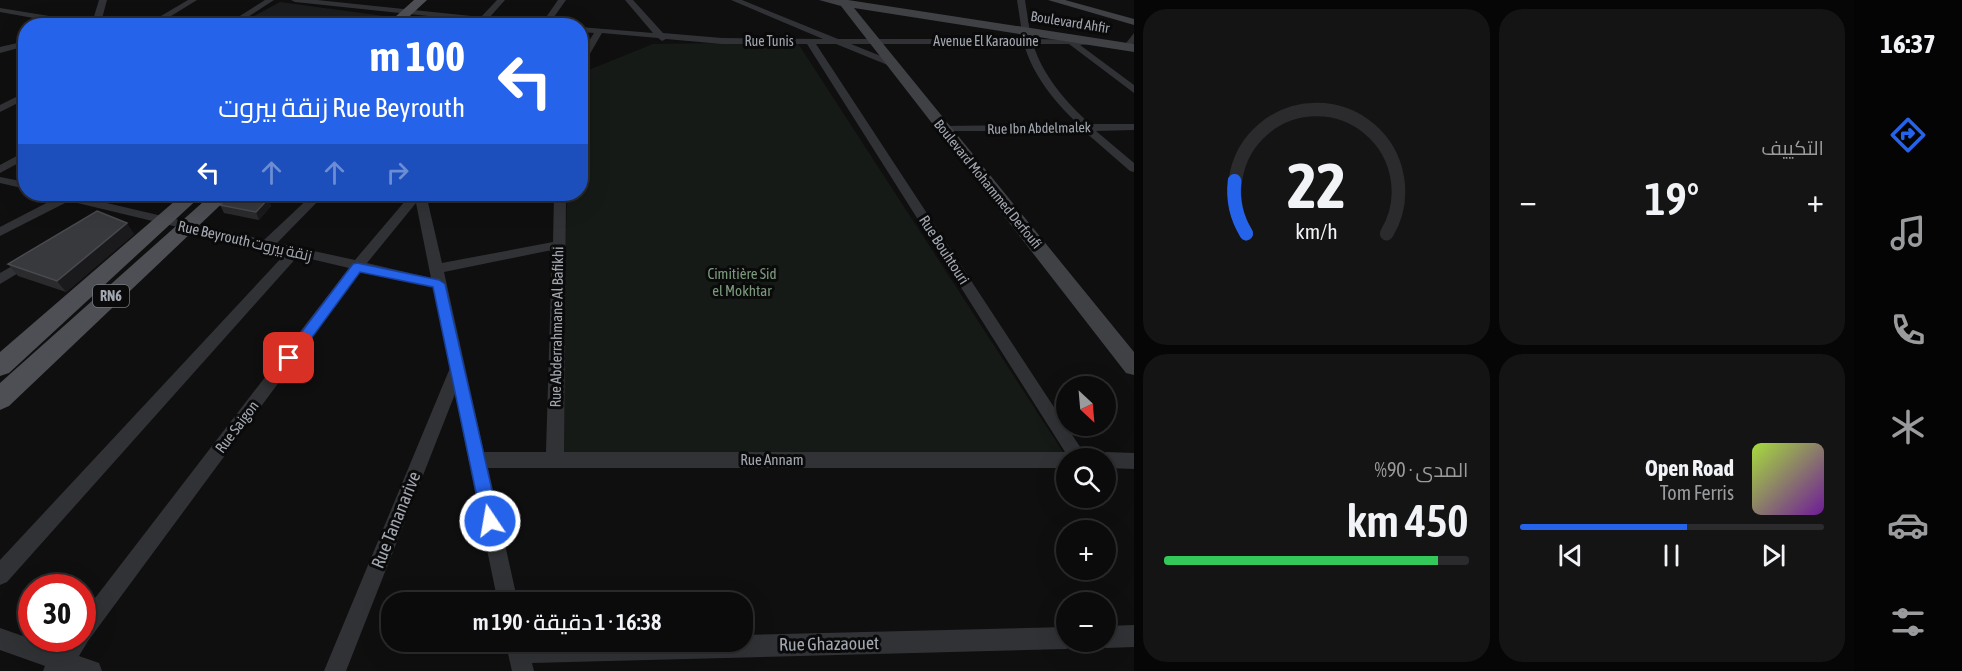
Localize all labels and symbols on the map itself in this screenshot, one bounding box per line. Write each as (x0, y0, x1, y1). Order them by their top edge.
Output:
street label: Boulevard Ahfir (1030, 8, 1111, 36)
street label: Rue Tunis (744, 33, 794, 49)
street label: Avenue El Karaouine (933, 33, 1039, 49)
street label: Boulevard Mohammed Derfoufi (931, 116, 1045, 252)
street label: Rue Ibn Abdelmalek (987, 119, 1091, 137)
street label: Rue Bouhtouri (916, 212, 973, 287)
street label: Rue Beyrouth زنقة بيروت (176, 217, 314, 265)
street label: Rue Abderrahmane Al Bafikhi (547, 246, 566, 408)
park label: Cimitière Sid el Mokhtar (707, 265, 777, 299)
road number: RN6 (93, 285, 129, 307)
pin (263, 332, 314, 383)
north arrow (1056, 376, 1116, 436)
street label: Rue Saigon (212, 397, 262, 456)
street label: Rue Annam (740, 451, 804, 468)
street label: Rue Tananarive (367, 468, 424, 571)
position arrow (458, 489, 522, 553)
speed limit sign: 30 (18, 574, 96, 652)
street label: Rue Ghazaouet (779, 632, 879, 655)

